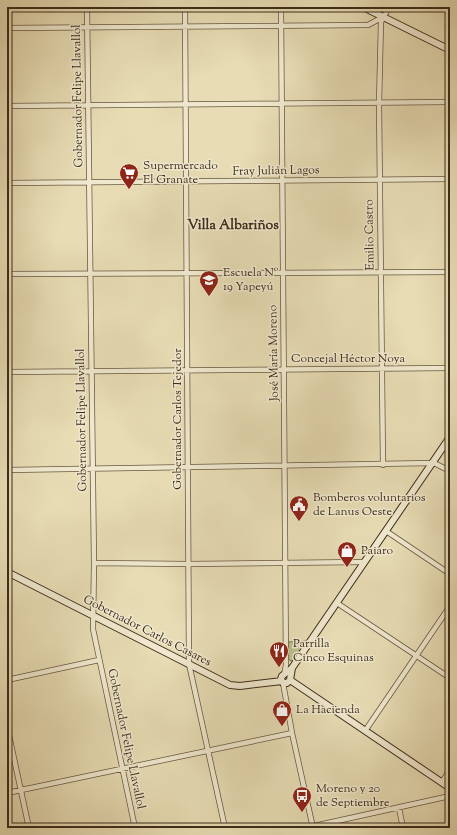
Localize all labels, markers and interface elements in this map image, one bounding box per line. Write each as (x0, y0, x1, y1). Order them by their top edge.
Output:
street label: Gobernador Felipe Llavallol (68, 24, 88, 168)
place label: Supermercado El Granate (143, 157, 218, 189)
street label: Fray Julián Lagos (232, 161, 320, 181)
supermarket icon: Supermercado El Granate (118, 162, 140, 190)
street label: Emilio Castro (360, 199, 380, 271)
district label: Villa Albariños (187, 216, 279, 236)
place label: Escuela Nº 19 Yapeyú (223, 264, 279, 296)
school or university icon: Escuela Nº 19 Yapeyú (198, 269, 220, 297)
street label: José María Moreno (264, 304, 284, 402)
street label: Gobernador Felipe Llavallol (72, 348, 92, 492)
street label: Gobernador Carlos Tejedor (169, 348, 187, 490)
street label: Concejal Héctor Noya (291, 350, 405, 368)
place label: Bomberos voluntarios de Lanus Oeste (313, 489, 426, 521)
public building icon: Bomberos voluntarios de Lanus Oeste (288, 494, 310, 522)
shop icon: Paiaro (336, 540, 358, 568)
place label: Paiaro (361, 542, 393, 560)
street label: Gobernador Carlos Casares (80, 591, 215, 671)
place label: Parrilla Cinco Esquinas (293, 635, 374, 667)
restaurant icon: Parrilla Cinco Esquinas (268, 640, 290, 668)
street label: Gobernador Felipe Llavallol (102, 667, 150, 812)
shop icon: La Hacienda (271, 699, 293, 727)
place label: La Hacienda (296, 701, 360, 719)
place label: Moreno y 20 de Septiembre (316, 780, 390, 812)
bus stop icon: Moreno y 20 de Septiembre (291, 785, 313, 813)

